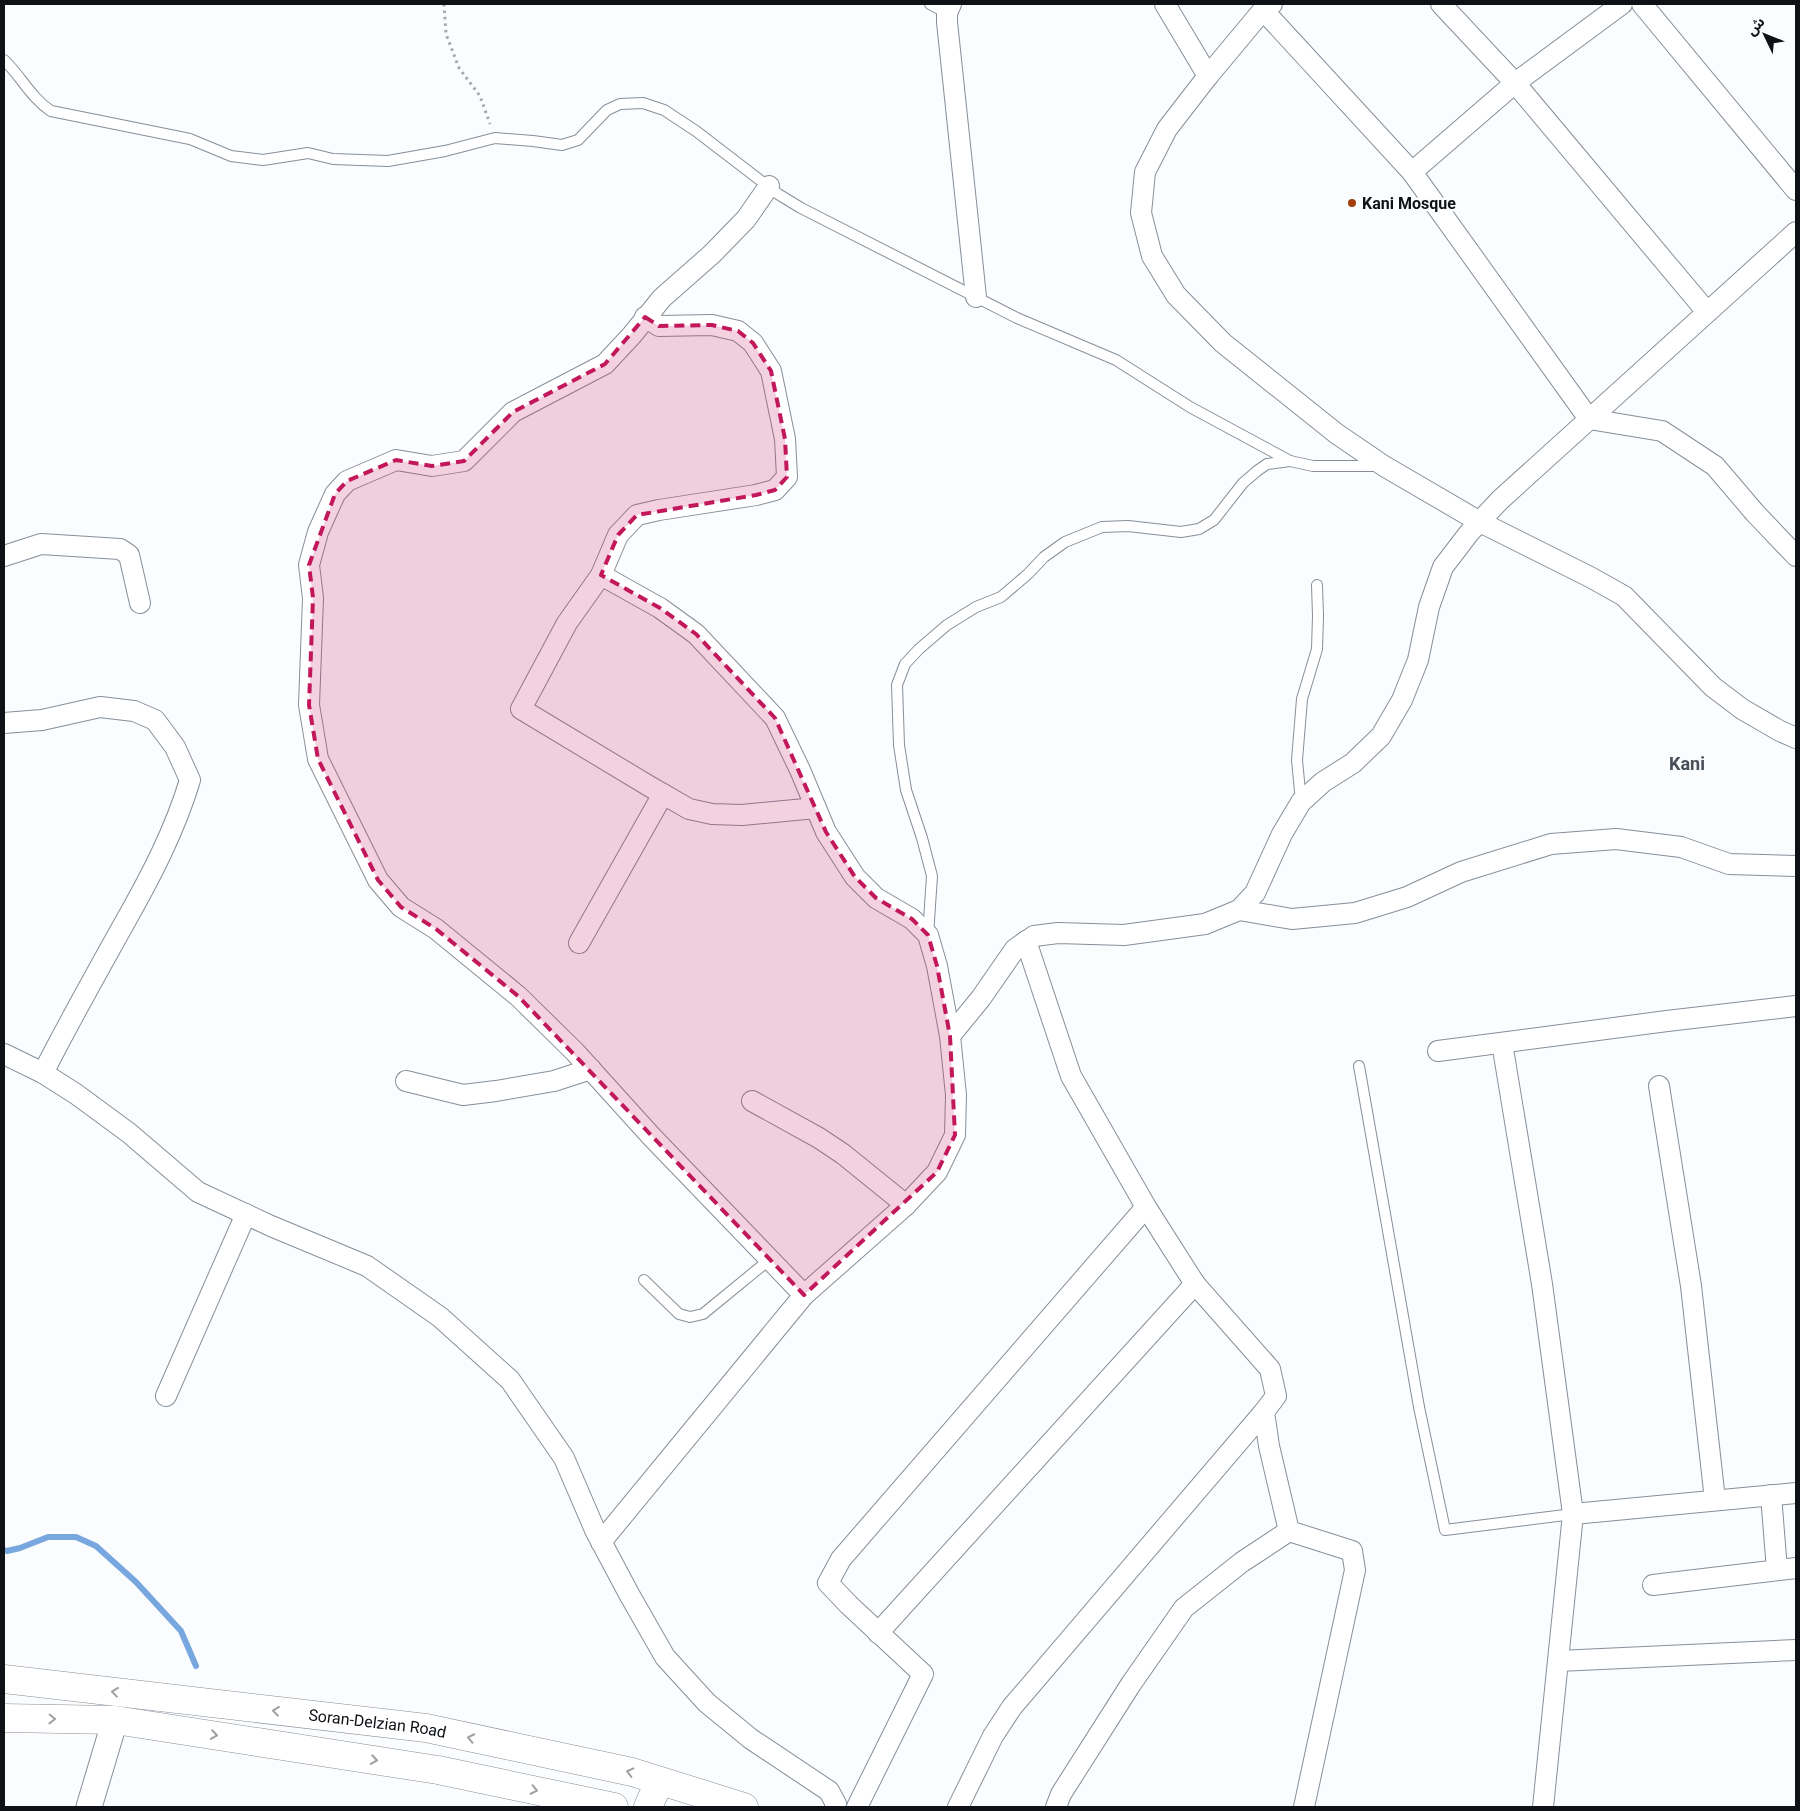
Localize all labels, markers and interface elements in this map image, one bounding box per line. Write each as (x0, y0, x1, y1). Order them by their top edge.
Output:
north arrow (1740, 10, 1790, 60)
text: ش (1743, 14, 1768, 39)
place label: Kani Mosque (1362, 194, 1456, 213)
marker: Kani Mosque (1346, 197, 1358, 209)
district label: Kani (1669, 753, 1705, 774)
one-way arrow (110, 1687, 118, 1698)
street label: Soran-Delzian Road (308, 1705, 448, 1742)
one-way arrow (272, 1706, 280, 1717)
one-way arrow (49, 1714, 57, 1724)
one-way arrow (209, 1730, 218, 1740)
one-way arrow (467, 1733, 476, 1744)
one-way arrow (371, 1754, 379, 1765)
one-way arrow (626, 1767, 635, 1778)
one-way arrow (530, 1784, 538, 1795)

